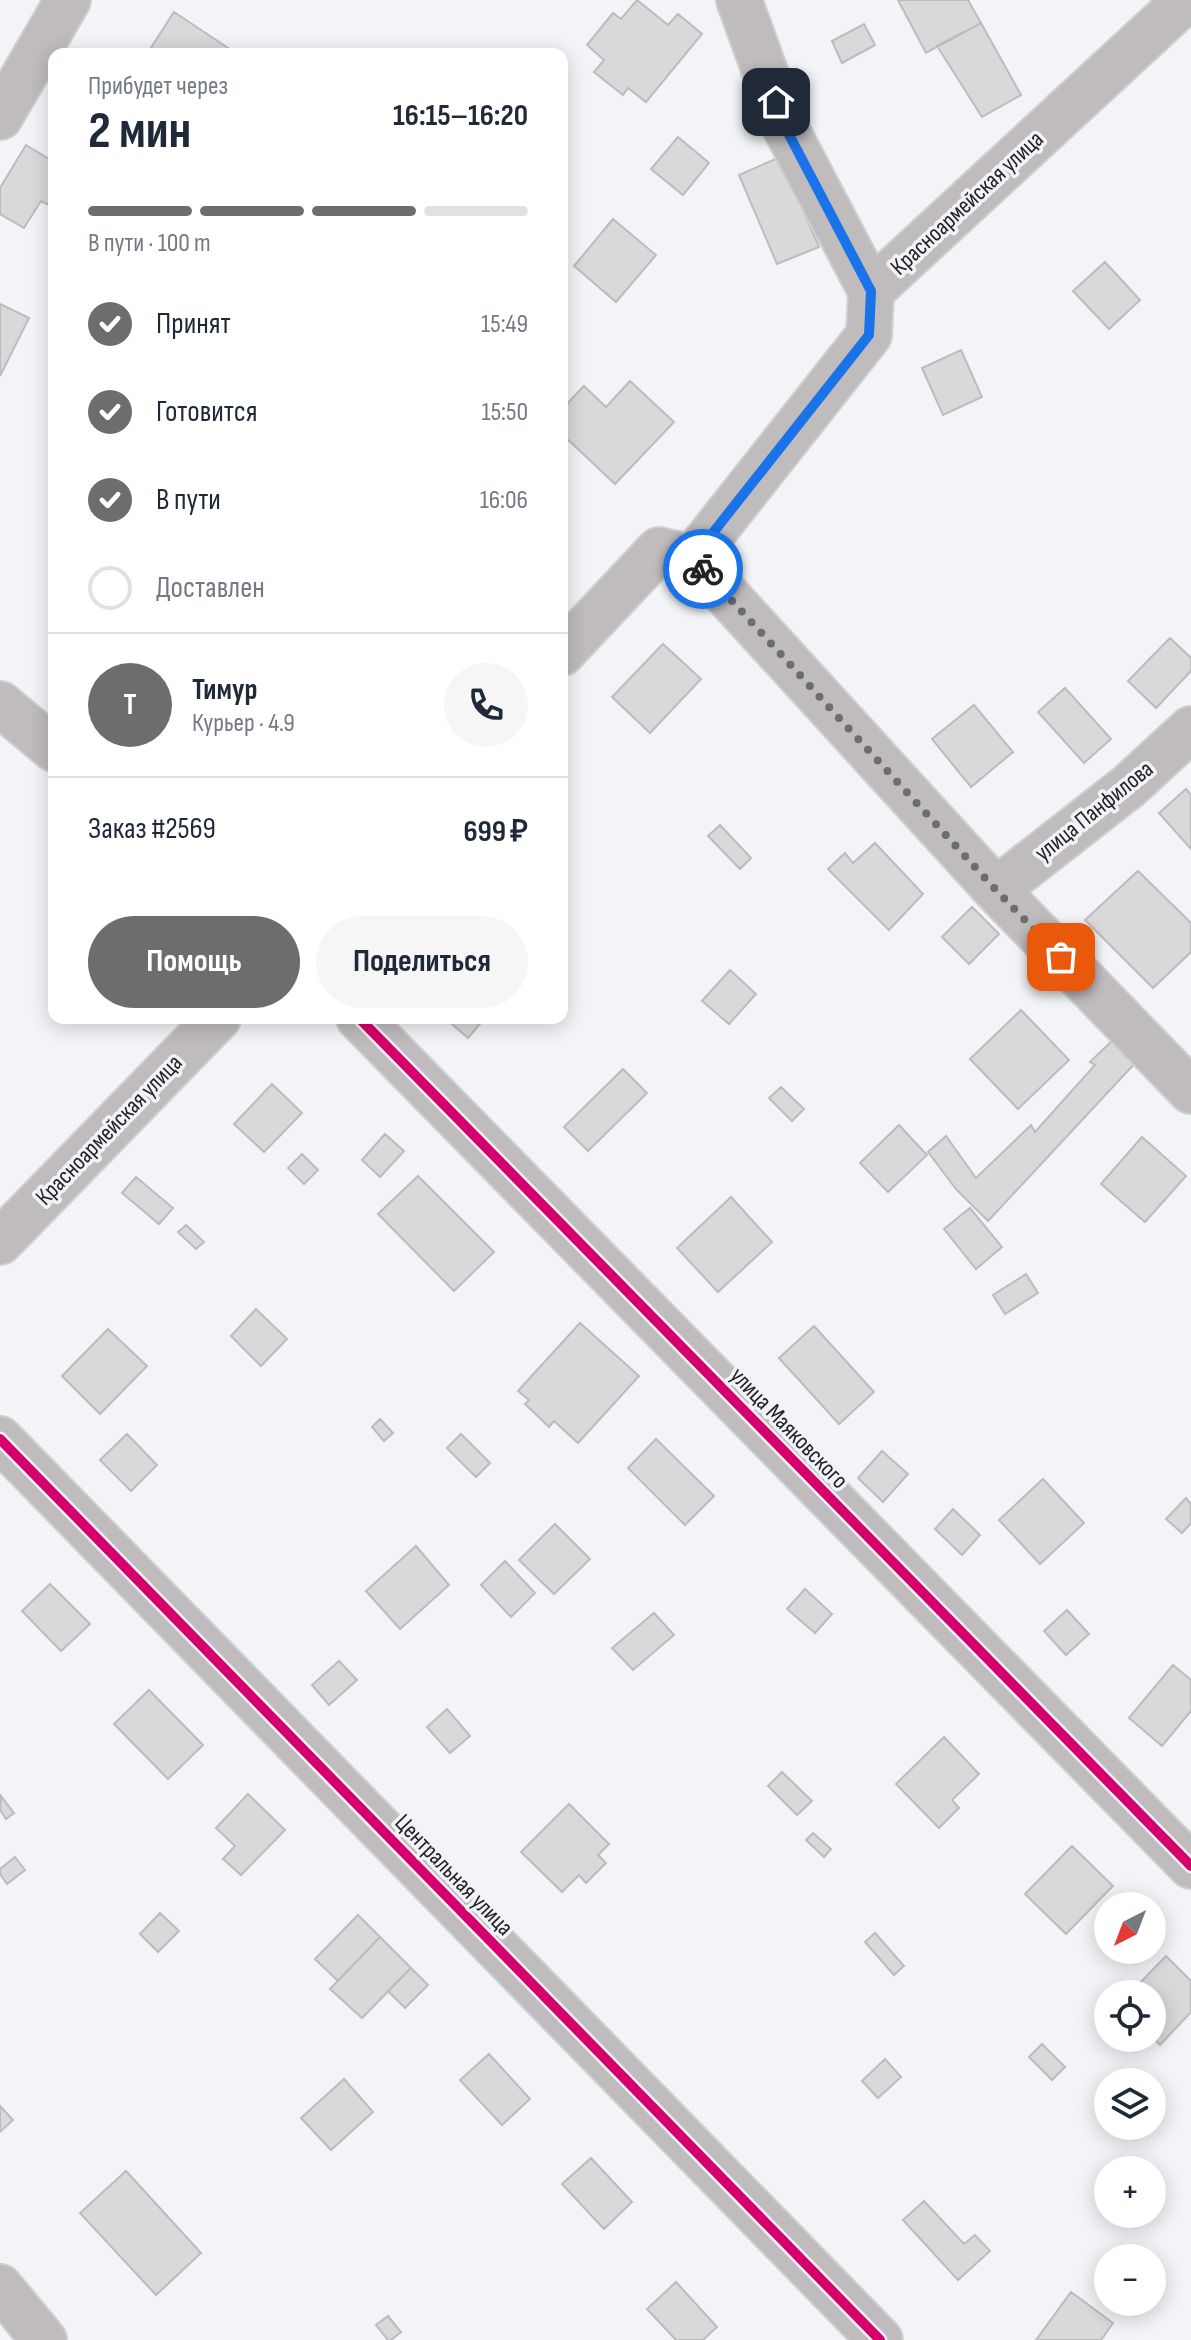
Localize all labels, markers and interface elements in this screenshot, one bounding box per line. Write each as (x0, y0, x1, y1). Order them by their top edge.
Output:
pin (742, 68, 810, 136)
text: Прибудет через (88, 71, 228, 102)
icon: home (754, 80, 798, 124)
text: 16:15–16:20 (393, 98, 528, 134)
text: 2 мин (88, 100, 191, 163)
street label: Красноармейская улица (885, 125, 1049, 281)
text: В пути · 100 m (88, 228, 211, 259)
icon: check (88, 302, 132, 346)
text: Принят (156, 306, 231, 342)
text: 15:49 (481, 309, 528, 340)
icon: check (88, 390, 132, 434)
text: Готовится (156, 394, 257, 430)
text: 15:50 (482, 397, 528, 428)
icon: check (88, 478, 132, 522)
text: В пути (156, 482, 221, 518)
text: 16:06 (480, 485, 528, 516)
courier (663, 529, 743, 609)
icon: bike (681, 547, 725, 591)
text: Доставлен (156, 570, 265, 606)
button: phone (444, 663, 528, 747)
text: Тимур (192, 672, 257, 708)
text: Т (123, 687, 137, 723)
text: Курьер · 4.9 (192, 708, 295, 739)
street label: улица Панфилова (1029, 754, 1159, 868)
text: Заказ #2569 (88, 811, 216, 847)
text: 699 ₽ (463, 814, 528, 850)
button: Помощь (88, 916, 300, 1008)
button: Поделиться (316, 916, 528, 1008)
pin (1027, 923, 1095, 991)
icon: bag (1039, 935, 1083, 979)
street label: Красноармейская улица (30, 1049, 188, 1211)
street label: улица Маяковского (724, 1361, 854, 1495)
street label: Центральная улица (389, 1808, 519, 1942)
north arrow (1094, 1892, 1166, 1964)
map controls (1094, 1892, 1166, 2316)
button: locate (1094, 1980, 1166, 2052)
button: layers (1094, 2068, 1166, 2140)
button: + (1094, 2156, 1166, 2228)
button: − (1094, 2244, 1166, 2316)

